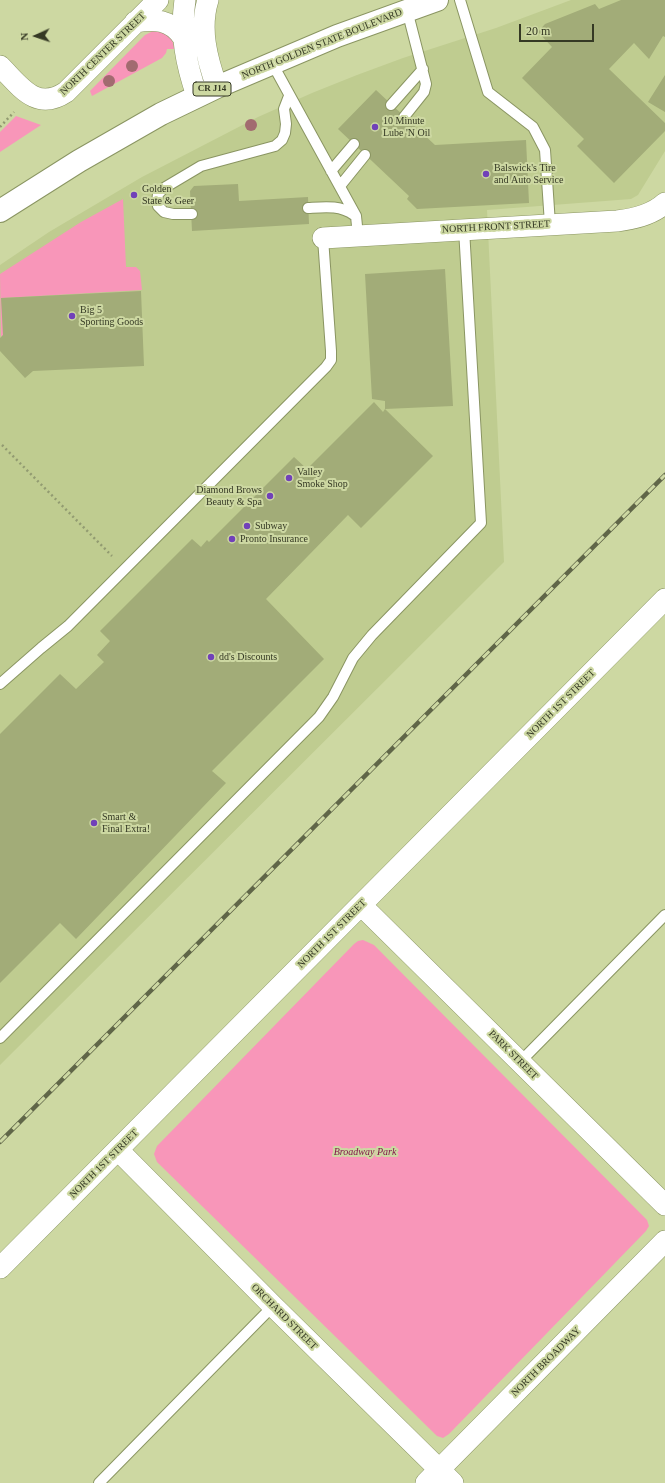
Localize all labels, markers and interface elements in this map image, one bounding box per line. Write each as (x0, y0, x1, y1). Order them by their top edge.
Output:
street label: NORTH GOLDEN STATE BOULEVARD (240, 6, 404, 82)
street label: NORTH CENTER STREET (58, 10, 148, 98)
north arrow (16, 16, 56, 56)
scale bar (521, 16, 596, 42)
text: 20 m (526, 24, 550, 38)
text: N (18, 32, 30, 41)
road number: CR J14 (193, 82, 231, 96)
place label: 10 Minute Lube 'N Oil (383, 115, 430, 138)
marker: 10 Minute Lube 'N Oil (370, 122, 380, 132)
place label: Balswick's Tire and Auto Service (494, 162, 563, 186)
marker: Balswick's Tire and Auto Service (481, 169, 491, 179)
place label: Golden State & Geer (142, 183, 194, 206)
marker: Golden State & Geer (129, 190, 139, 200)
street label: NORTH FRONT STREET (442, 218, 550, 236)
place label: Big 5 Sporting Goods (80, 304, 143, 328)
marker: Big 5 Sporting Goods (67, 311, 77, 321)
place label: Valley Smoke Shop (297, 466, 348, 490)
marker: Valley Smoke Shop (284, 473, 294, 483)
place label: Diamond Brows Beauty & Spa (196, 484, 262, 508)
marker: Diamond Brows Beauty & Spa (265, 491, 275, 501)
place label: Subway (255, 520, 287, 532)
marker: Subway (242, 521, 252, 531)
place label: Pronto Insurance (240, 533, 308, 545)
marker: Pronto Insurance (227, 534, 237, 544)
place label: dd's Discounts (219, 651, 277, 663)
marker: dd's Discounts (206, 652, 216, 662)
street label: NORTH 1ST STREET (524, 667, 598, 741)
place label: Smart & Final Extra! (102, 811, 150, 834)
marker: Smart & Final Extra! (89, 818, 99, 828)
street label: NORTH 1ST STREET (295, 897, 369, 971)
street label: PARK STREET (486, 1028, 540, 1082)
street label: NORTH 1ST STREET (67, 1127, 141, 1201)
park label: Broadway Park (334, 1146, 396, 1158)
street label: ORCHARD STREET (249, 1282, 319, 1352)
street label: NORTH BROADWAY (509, 1325, 583, 1399)

